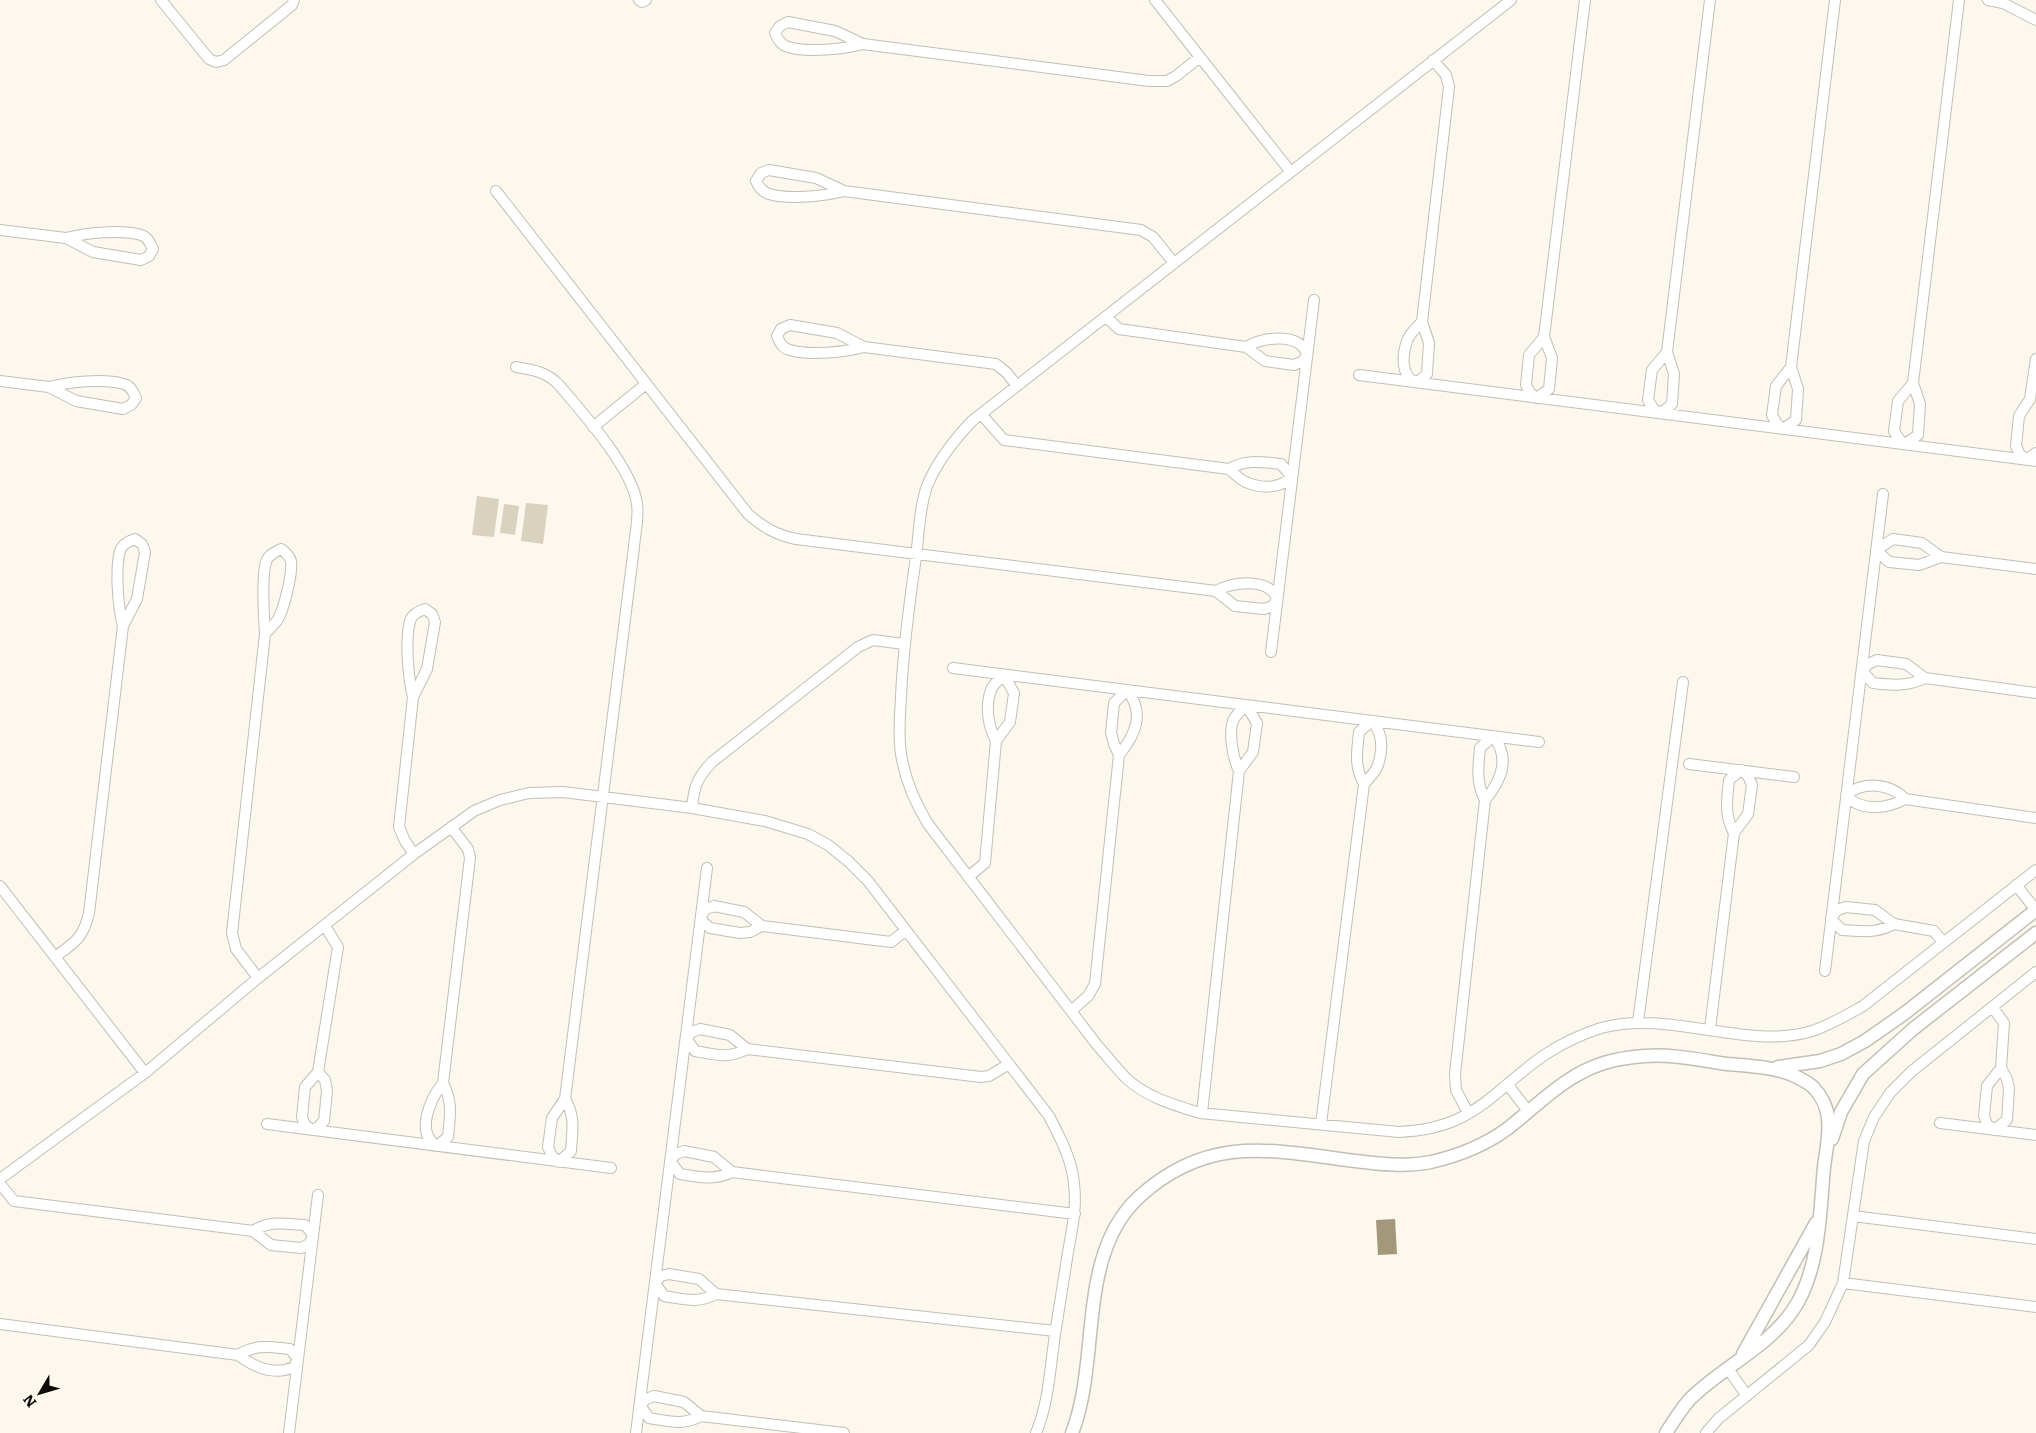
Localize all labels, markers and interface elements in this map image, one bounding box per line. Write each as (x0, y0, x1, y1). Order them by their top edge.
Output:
north arrow (15, 1368, 65, 1418)
text: N (17, 1391, 40, 1412)

